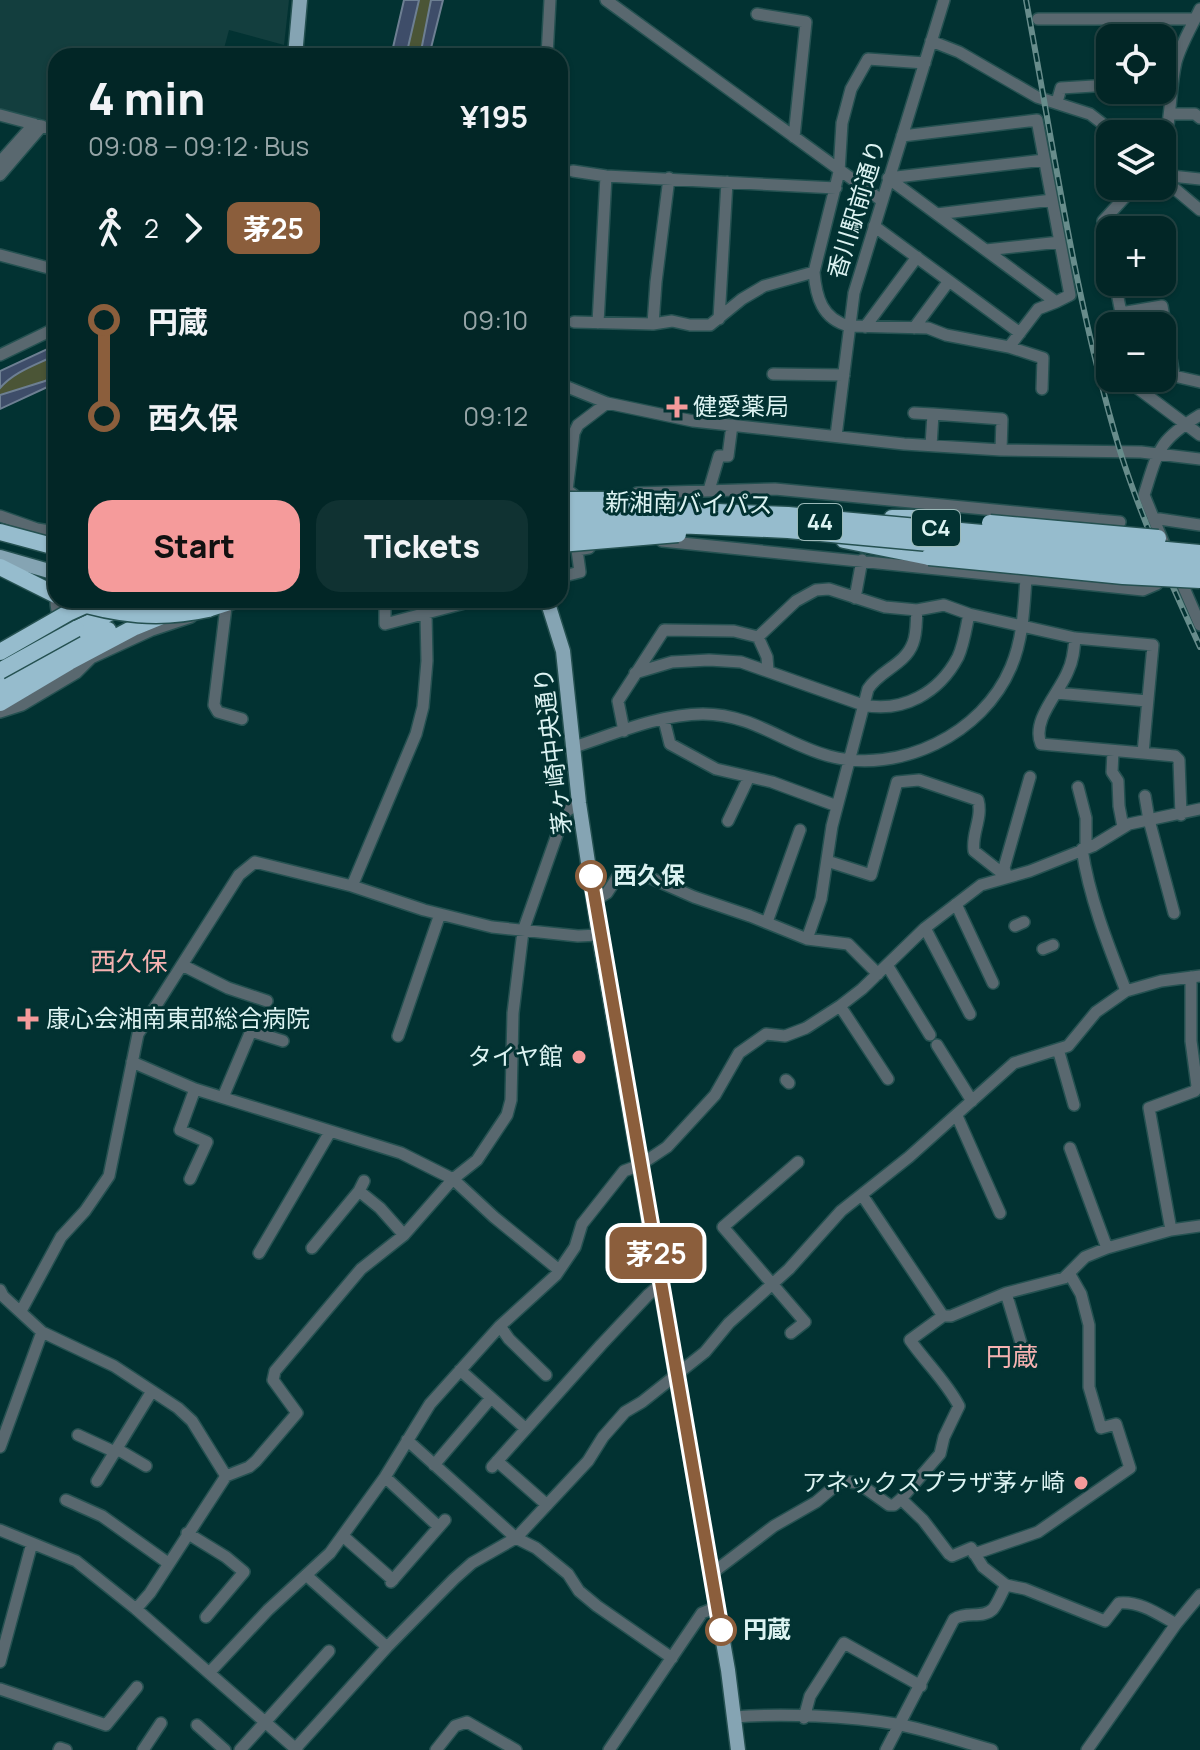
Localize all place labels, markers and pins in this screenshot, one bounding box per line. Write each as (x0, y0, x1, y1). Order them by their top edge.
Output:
place label: 健愛薬局 (693, 389, 789, 422)
marker: 健愛薬局 (668, 398, 686, 416)
place label: 西久保 (613, 858, 685, 891)
marker: 西久保 (576, 861, 606, 891)
place label: 康心会湘南東部総合病院 (46, 1001, 310, 1034)
marker: 康心会湘南東部総合病院 (17, 1008, 39, 1030)
place label: タイヤ館 (468, 1039, 563, 1072)
marker: タイヤ館 (570, 1048, 588, 1066)
place label: アネックスプラザ茅ヶ崎 (802, 1465, 1065, 1498)
marker: アネックスプラザ茅ヶ崎 (1072, 1474, 1090, 1492)
place label: 円蔵 (743, 1612, 791, 1645)
marker: 円蔵 (706, 1615, 736, 1645)

